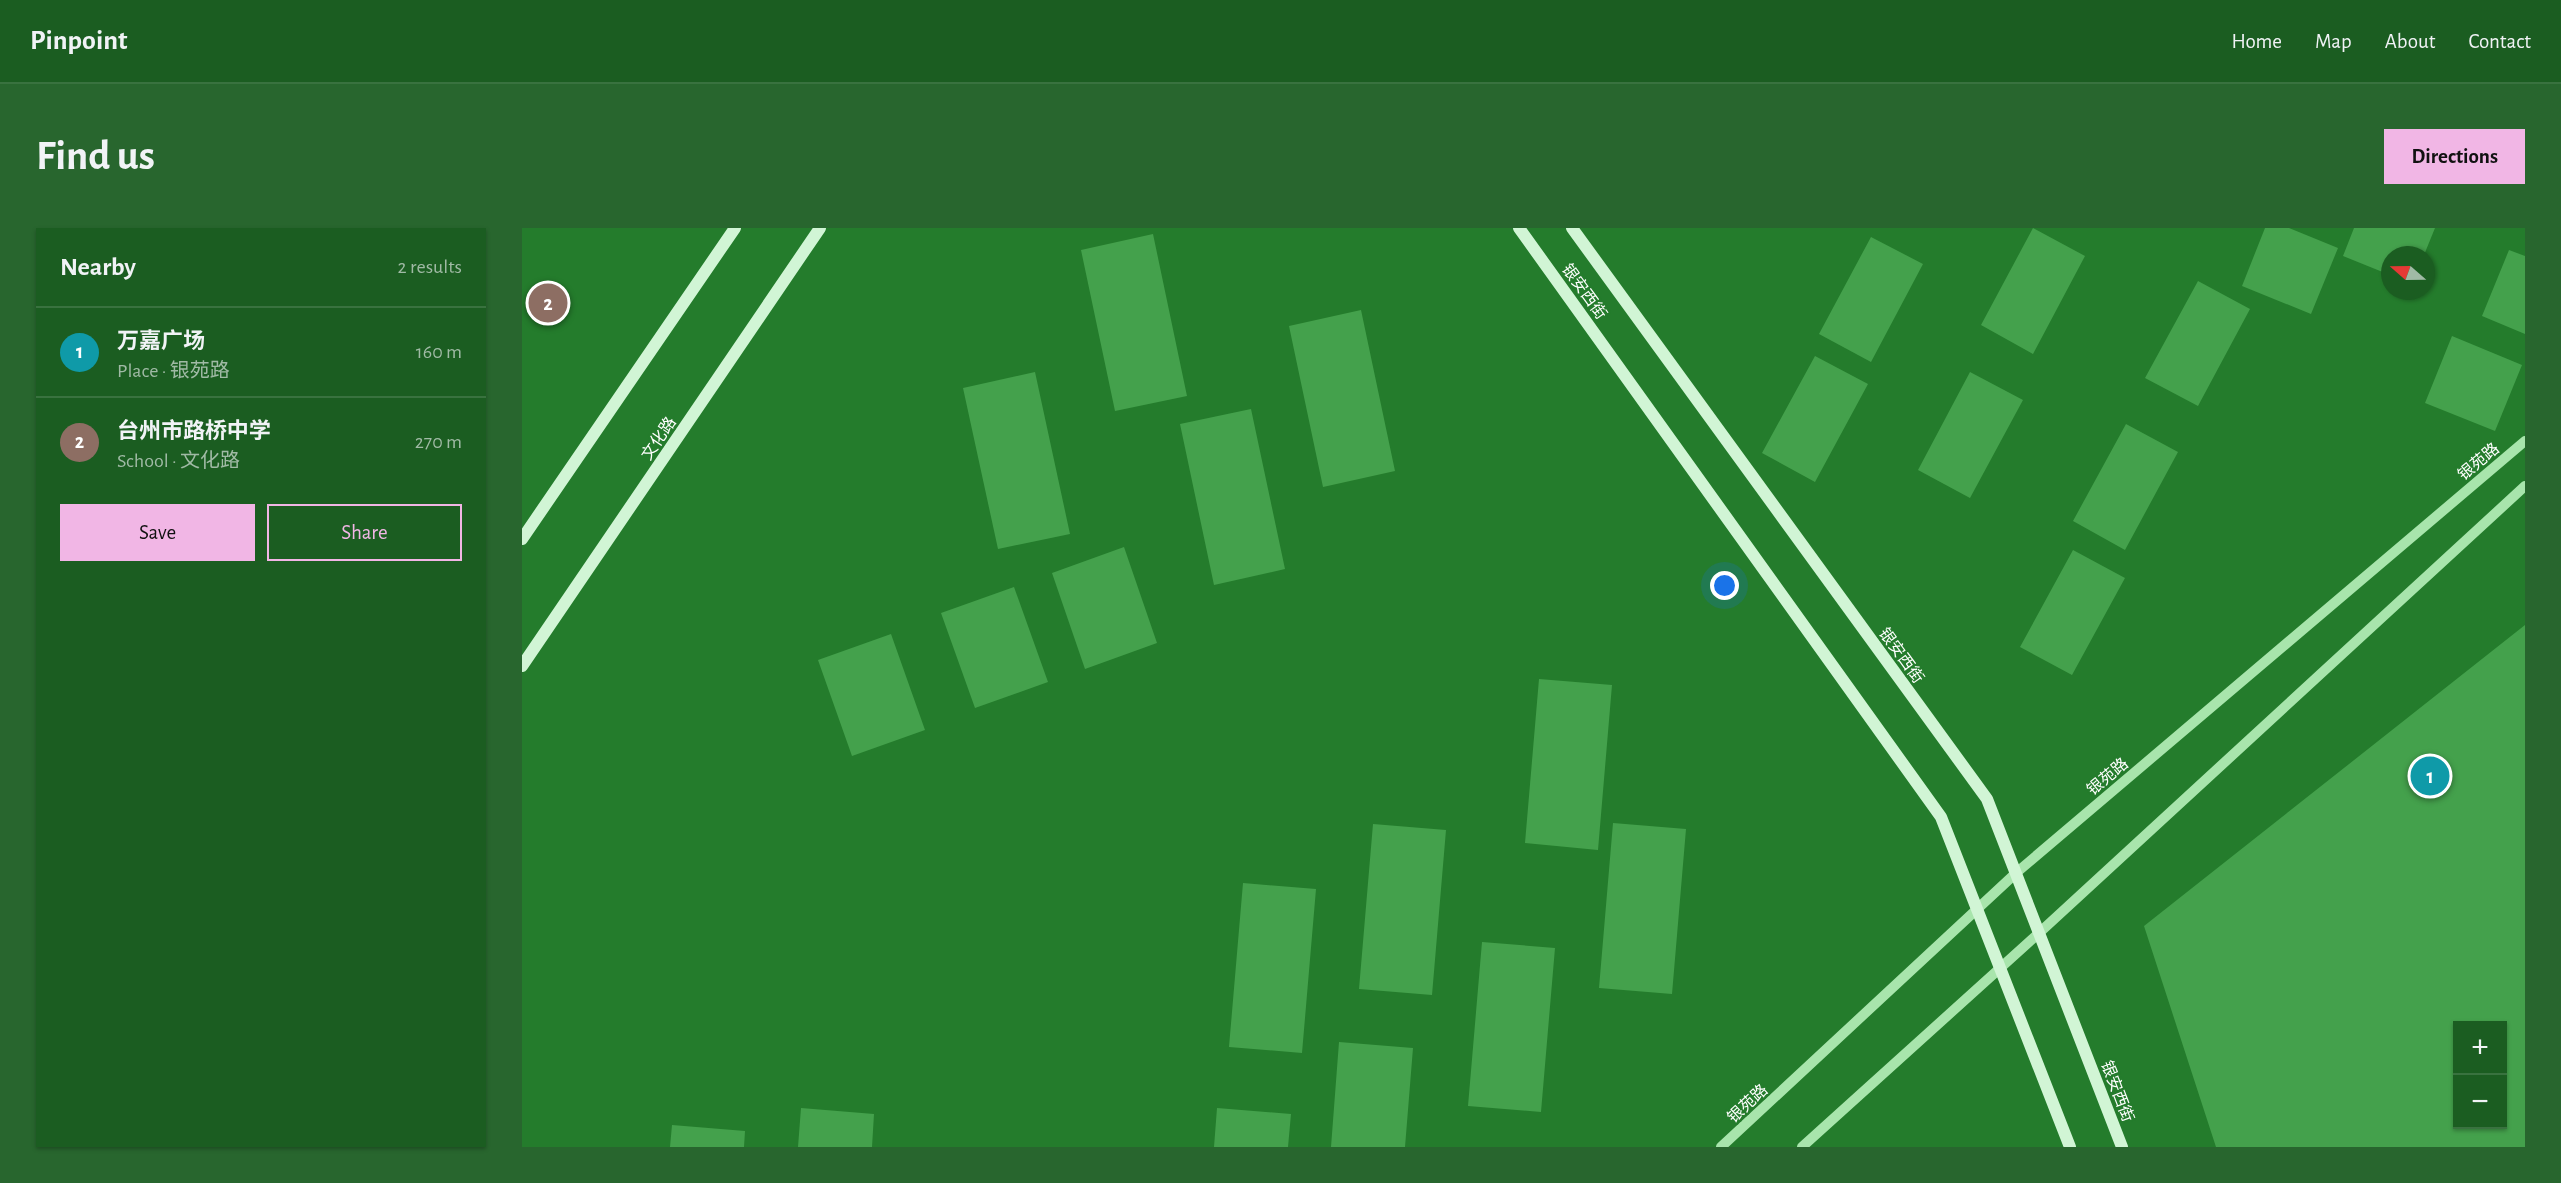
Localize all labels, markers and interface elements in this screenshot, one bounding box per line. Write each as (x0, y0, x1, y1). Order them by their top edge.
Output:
text: Pinpoint (30, 27, 128, 55)
text: Home (2231, 31, 2282, 52)
text: Map (2315, 31, 2352, 52)
text: About (2385, 31, 2435, 52)
text: Contact (2468, 31, 2531, 52)
button: Directions (2384, 129, 2525, 184)
text: Find us (36, 135, 155, 177)
north arrow (2381, 246, 2435, 300)
text: Nearby (60, 254, 136, 280)
text: 2 results (398, 257, 462, 277)
street label: 银安西街 (1559, 260, 1610, 322)
pin: 2 (528, 280, 568, 326)
text: 万嘉广场 (117, 330, 205, 352)
text: 1 (76, 342, 83, 362)
text: 160 m (416, 342, 462, 362)
text: Place · 银苑路 (117, 361, 230, 381)
street label: 文化路 (638, 414, 679, 463)
text: 台州市路桥中学 (117, 420, 271, 442)
text: 2 (75, 432, 84, 452)
text: 270 m (415, 432, 462, 452)
street label: 银苑路 (2454, 439, 2502, 483)
text: School · 文化路 (117, 451, 240, 471)
button: Save (60, 504, 255, 561)
button: Share (267, 504, 462, 561)
your location (1710, 571, 1739, 600)
street label: 银安西街 (1876, 624, 1927, 686)
street label: 银苑路 (2083, 754, 2131, 798)
pin: 1 (2410, 754, 2450, 798)
map controls (2453, 1021, 2507, 1129)
button: + (2453, 1021, 2507, 1075)
street label: 银安西街 (2098, 1058, 2137, 1124)
button: − (2453, 1075, 2507, 1129)
street label: 银苑路 (1724, 1081, 1771, 1126)

